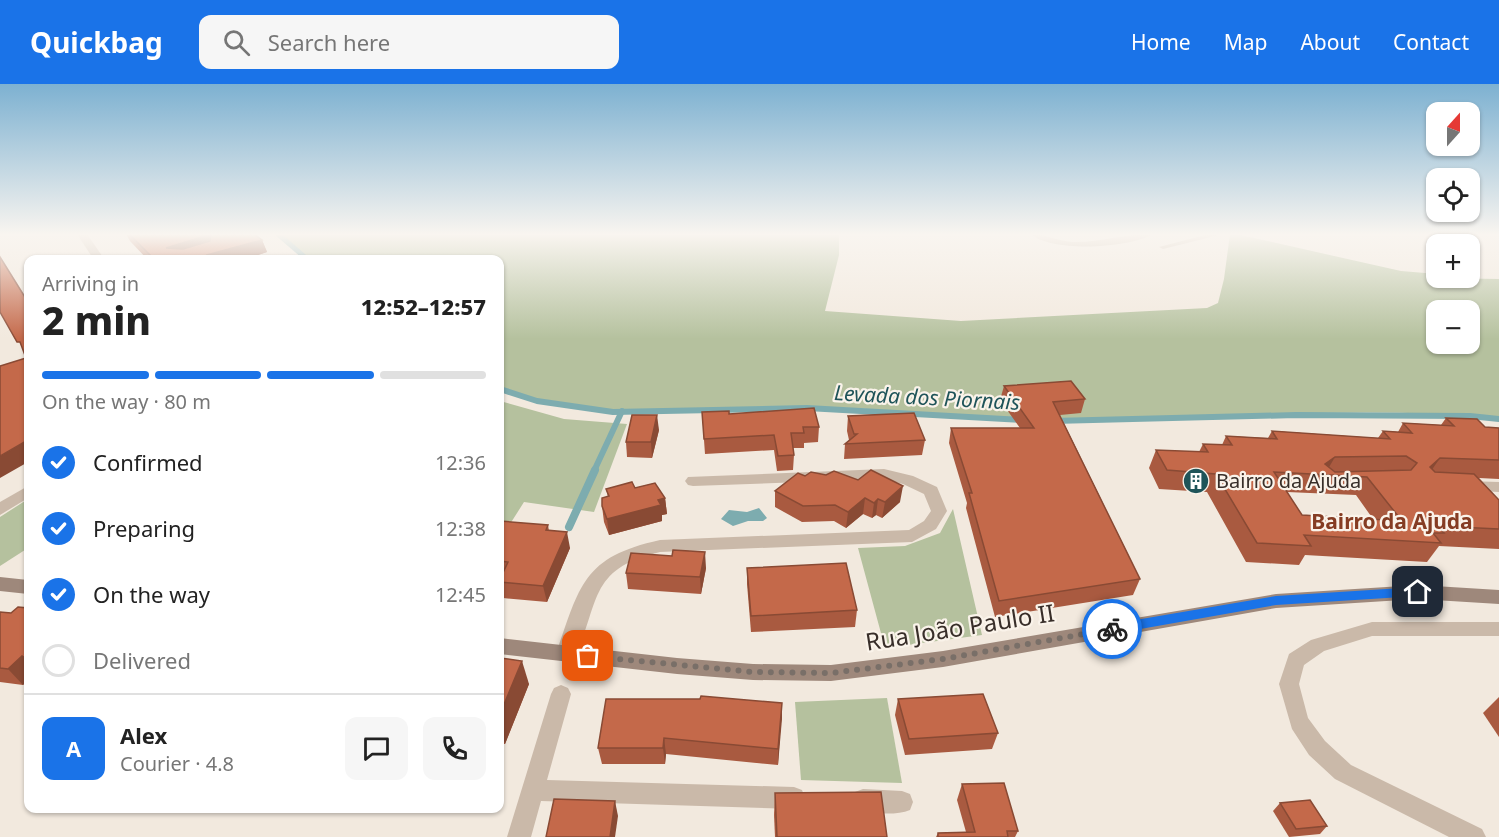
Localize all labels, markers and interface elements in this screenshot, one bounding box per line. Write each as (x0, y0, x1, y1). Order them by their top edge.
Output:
search box (199, 15, 619, 69)
text: Quickbag (30, 23, 163, 61)
icon: search (220, 26, 253, 59)
text: Search here (268, 27, 390, 57)
text: Home (1131, 28, 1191, 56)
text: Map (1224, 28, 1267, 56)
text: About (1300, 28, 1360, 56)
text: Contact (1393, 28, 1469, 56)
north arrow (1426, 102, 1480, 156)
map controls (1426, 102, 1480, 354)
button: locate (1426, 168, 1480, 222)
button: + (1426, 234, 1480, 288)
text: Arriving in (42, 270, 139, 297)
text: 12:52–12:57 (361, 291, 486, 321)
text: 2 min (42, 293, 151, 346)
button: − (1426, 300, 1480, 354)
water label: Levada dos Piornais (833, 378, 1021, 416)
text: On the way · 80 m (42, 388, 211, 415)
icon: check (42, 446, 75, 479)
text: Confirmed (93, 447, 203, 477)
text: 12:36 (435, 449, 486, 476)
building icon: Bairro da Ajuda (1181, 466, 1211, 496)
place label: Bairro da Ajuda (1216, 467, 1361, 494)
district label: Bairro da Ajuda (1311, 507, 1473, 535)
icon: check (42, 512, 75, 545)
text: Preparing (93, 513, 195, 543)
text: 12:38 (435, 515, 486, 542)
pin (1392, 566, 1443, 617)
icon: home (1401, 575, 1434, 608)
icon: check (42, 578, 75, 611)
text: On the way (93, 579, 210, 609)
text: 12:45 (435, 581, 486, 608)
street label: Rua João Paulo II (863, 595, 1057, 658)
courier (1082, 599, 1142, 659)
icon: bike (1096, 613, 1129, 646)
pin (562, 630, 613, 681)
icon: bag (571, 639, 604, 672)
text: Delivered (93, 645, 191, 675)
button: chat (345, 717, 408, 780)
button: phone (423, 717, 486, 780)
text: Alex (120, 720, 167, 750)
text: A (66, 733, 81, 763)
text: Courier · 4.8 (120, 750, 234, 777)

